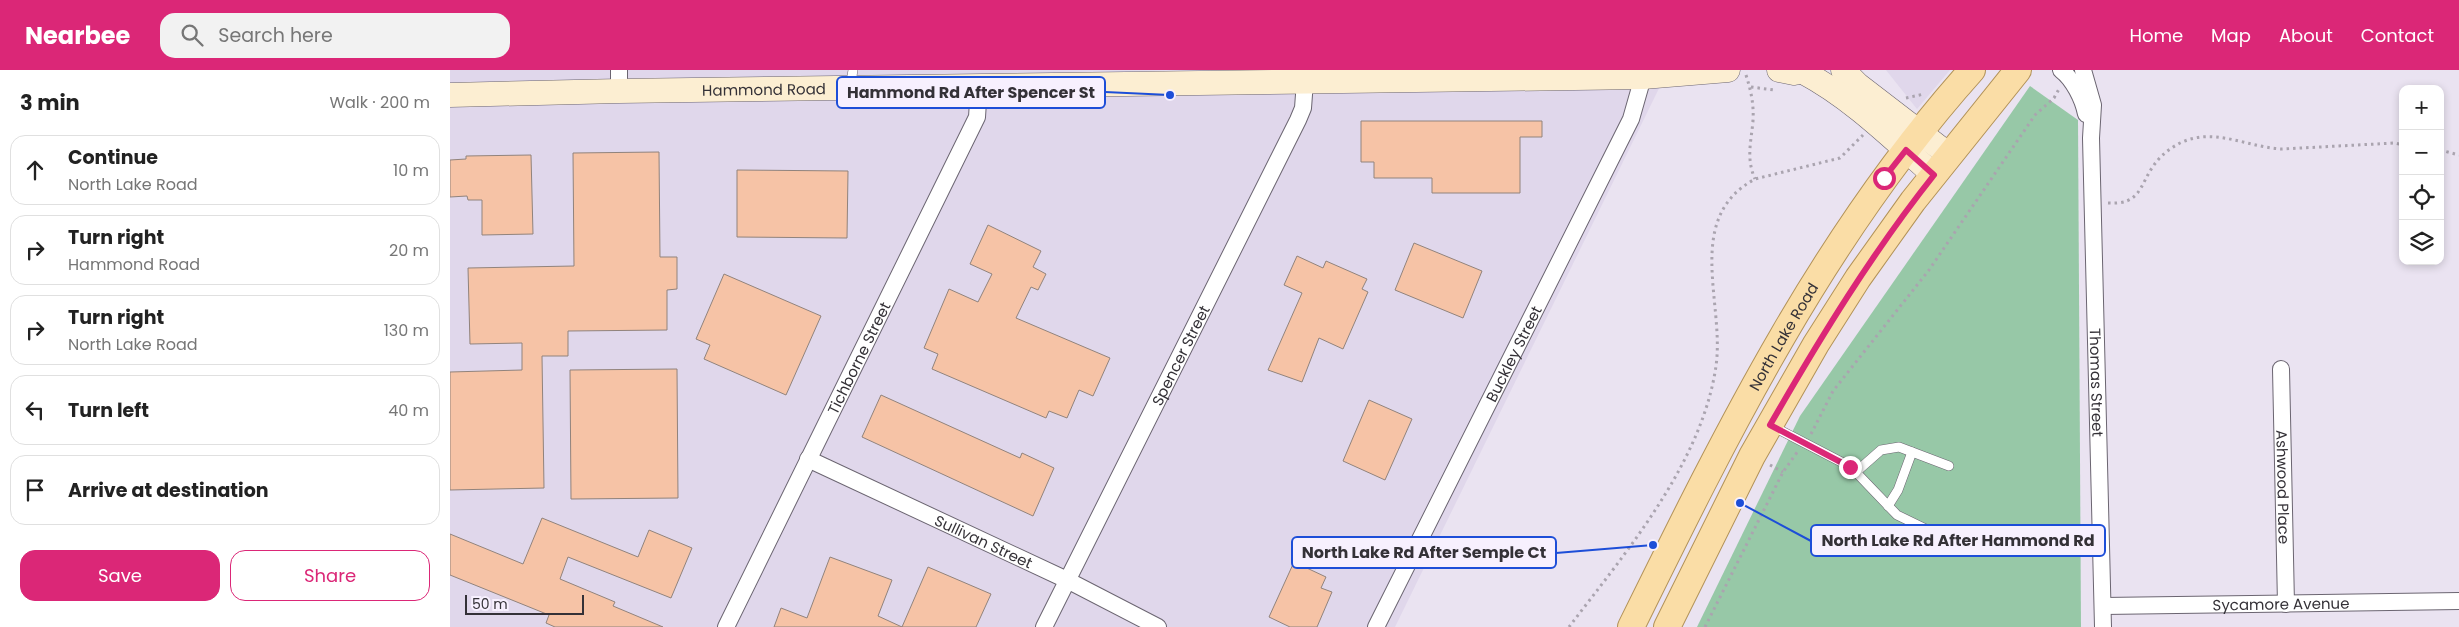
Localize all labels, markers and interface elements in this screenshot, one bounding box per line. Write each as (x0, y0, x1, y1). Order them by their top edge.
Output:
search box (160, 13, 510, 58)
text: Nearbee (25, 19, 130, 52)
icon: search (178, 21, 206, 49)
text: Search here (218, 22, 333, 49)
text: Home (2129, 23, 2183, 48)
text: Map (2211, 23, 2251, 48)
text: About (2279, 23, 2333, 48)
text: Contact (2361, 23, 2434, 48)
callout: Hammond Rd After Spencer St (837, 77, 1105, 108)
street label: Hammond Road (702, 78, 826, 100)
text: Hammond Rd After Spencer St (847, 81, 1095, 104)
map controls (2399, 85, 2444, 265)
button: + (2399, 85, 2444, 130)
text: 3 min (20, 88, 80, 117)
text: Walk · 200 m (329, 91, 430, 114)
button: − (2399, 130, 2444, 175)
text: Continue (68, 144, 158, 171)
icon: ahead (21, 156, 49, 184)
text: 10 m (393, 159, 429, 182)
route start (1873, 167, 1896, 190)
text: North Lake Road (68, 173, 198, 196)
button: locate (2399, 175, 2444, 220)
button: layers (2399, 220, 2444, 265)
text: Turn right (68, 224, 164, 251)
icon: right (21, 236, 49, 264)
text: 20 m (389, 239, 429, 262)
text: Hammond Road (68, 253, 200, 276)
street label: North Lake Road (1743, 279, 1823, 394)
street label: Tichborne Street (822, 298, 895, 418)
street label: Spencer Street (1146, 301, 1214, 409)
street label: Buckley Street (1480, 302, 1546, 405)
text: Turn right (68, 304, 164, 331)
icon: right (21, 316, 49, 344)
text: 130 m (384, 319, 429, 342)
street label: Thomas Street (2085, 328, 2109, 437)
text: North Lake Road (68, 333, 198, 356)
icon: left (21, 396, 49, 424)
text: Turn left (68, 397, 149, 424)
text: 40 m (388, 399, 429, 422)
street label: Ashwood Place (2272, 430, 2295, 544)
route end (1839, 456, 1862, 479)
icon: arrive (21, 476, 49, 504)
text: Arrive at destination (68, 477, 269, 504)
street label: Sullivan Street (931, 509, 1036, 573)
callout: North Lake Rd After Hammond Rd (1811, 525, 2105, 556)
text: North Lake Rd After Hammond Rd (1821, 529, 2095, 552)
callout: North Lake Rd After Semple Ct (1292, 537, 1556, 568)
text: North Lake Rd After Semple Ct (1302, 541, 1546, 564)
button: Save (20, 550, 220, 601)
button: Share (230, 550, 430, 601)
scale bar (465, 592, 584, 615)
street label: Sycamore Avenue (2212, 592, 2350, 615)
text: 50 m (472, 594, 508, 614)

